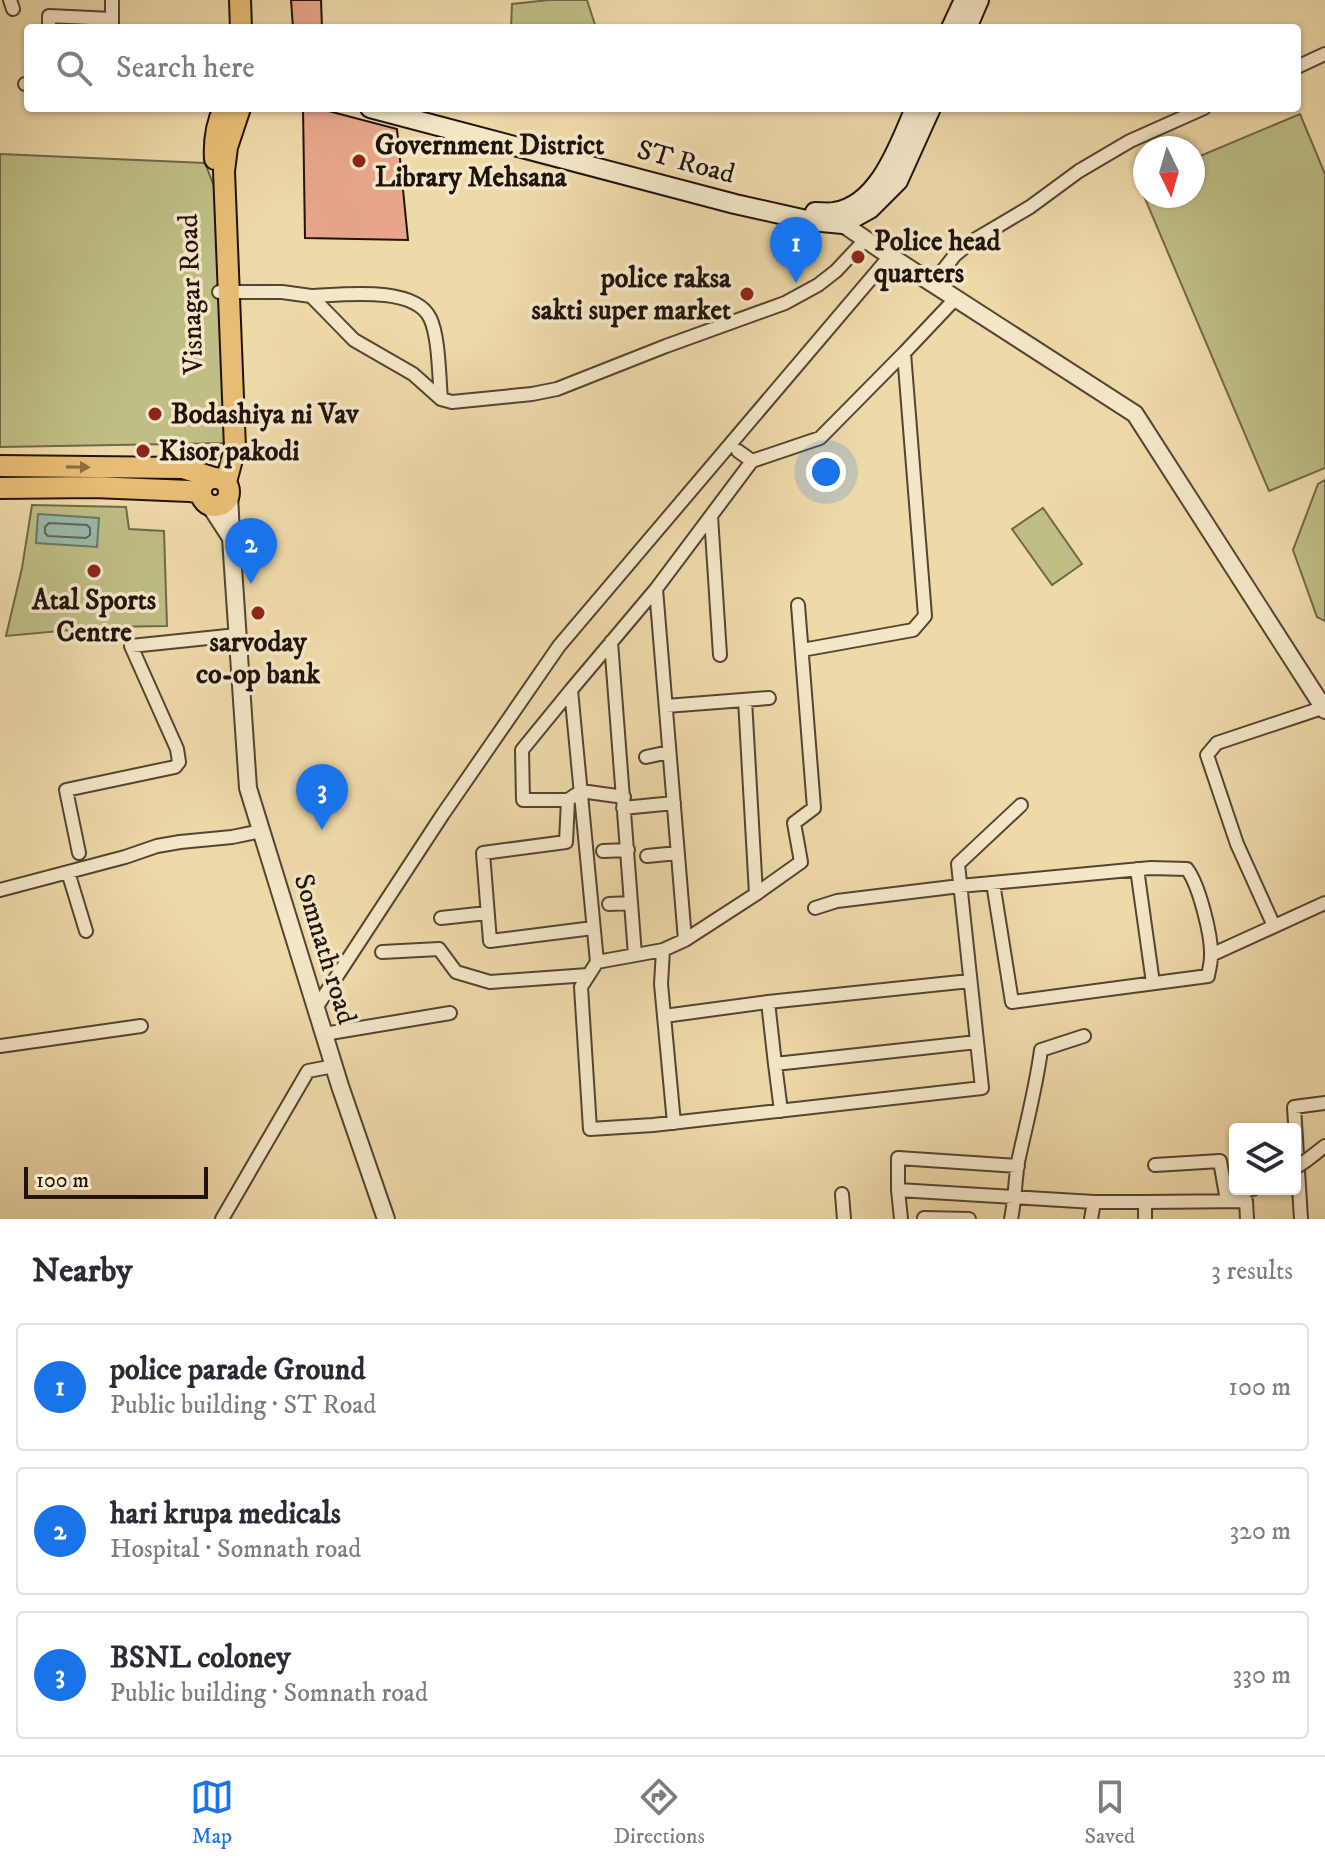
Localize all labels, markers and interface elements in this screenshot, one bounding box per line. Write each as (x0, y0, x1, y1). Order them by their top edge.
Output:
search box (24, 24, 1301, 112)
icon: search (52, 46, 96, 90)
text: Search here (116, 50, 255, 87)
place label: Government District Library Mehsana (375, 128, 604, 195)
street label: ST Road (633, 132, 739, 192)
north arrow (1133, 136, 1205, 208)
marker: Government District Library Mehsana (350, 152, 368, 170)
street label: Visnagar Road (171, 213, 211, 376)
pin: 1 (770, 217, 822, 283)
place label: Police head quarters (874, 224, 1002, 292)
marker: Police head quarters (849, 248, 867, 266)
place label: police raksa sakti super market (531, 261, 732, 328)
marker: police raksa sakti super market (738, 285, 756, 303)
place label: Bodashiya ni Vav (171, 397, 359, 432)
marker: Bodashiya ni Vav (146, 405, 164, 423)
place label: Kisor pakodi (159, 434, 300, 469)
marker: Kisor pakodi (134, 442, 152, 460)
your location (806, 452, 846, 492)
one-way arrow (66, 461, 91, 473)
pin: 2 (225, 518, 277, 584)
marker: Atal Sports Centre (85, 562, 103, 580)
place label: Atal Sports Centre (31, 583, 157, 650)
marker: sarvoday co-op bank (249, 604, 267, 622)
place label: sarvoday co-op bank (196, 625, 321, 692)
pin: 3 (296, 764, 348, 830)
street label: Somnath road (286, 870, 364, 1028)
map controls (1229, 1123, 1301, 1195)
button: layers (1229, 1123, 1301, 1195)
scale bar (24, 1163, 208, 1199)
text: 100 m (36, 1167, 89, 1194)
text: Nearby (32, 1250, 133, 1292)
text: 3 results (1211, 1255, 1293, 1288)
text: police parade Ground (110, 1352, 365, 1389)
text: 1 (55, 1371, 65, 1404)
text: 100 m (1228, 1371, 1291, 1404)
text: Public building · ST Road (110, 1389, 376, 1422)
text: hari krupa medicals (110, 1496, 341, 1533)
text: 2 (54, 1515, 66, 1548)
text: 320 m (1229, 1515, 1291, 1548)
text: Hospital · Somnath road (110, 1533, 361, 1566)
text: BSNL coloney (110, 1640, 291, 1677)
text: 3 (55, 1659, 65, 1692)
text: 330 m (1233, 1659, 1291, 1692)
text: Public building · Somnath road (110, 1677, 428, 1710)
tab: Map (190, 1775, 234, 1850)
tab: Directions (614, 1775, 705, 1850)
tab: Saved (1085, 1775, 1135, 1850)

